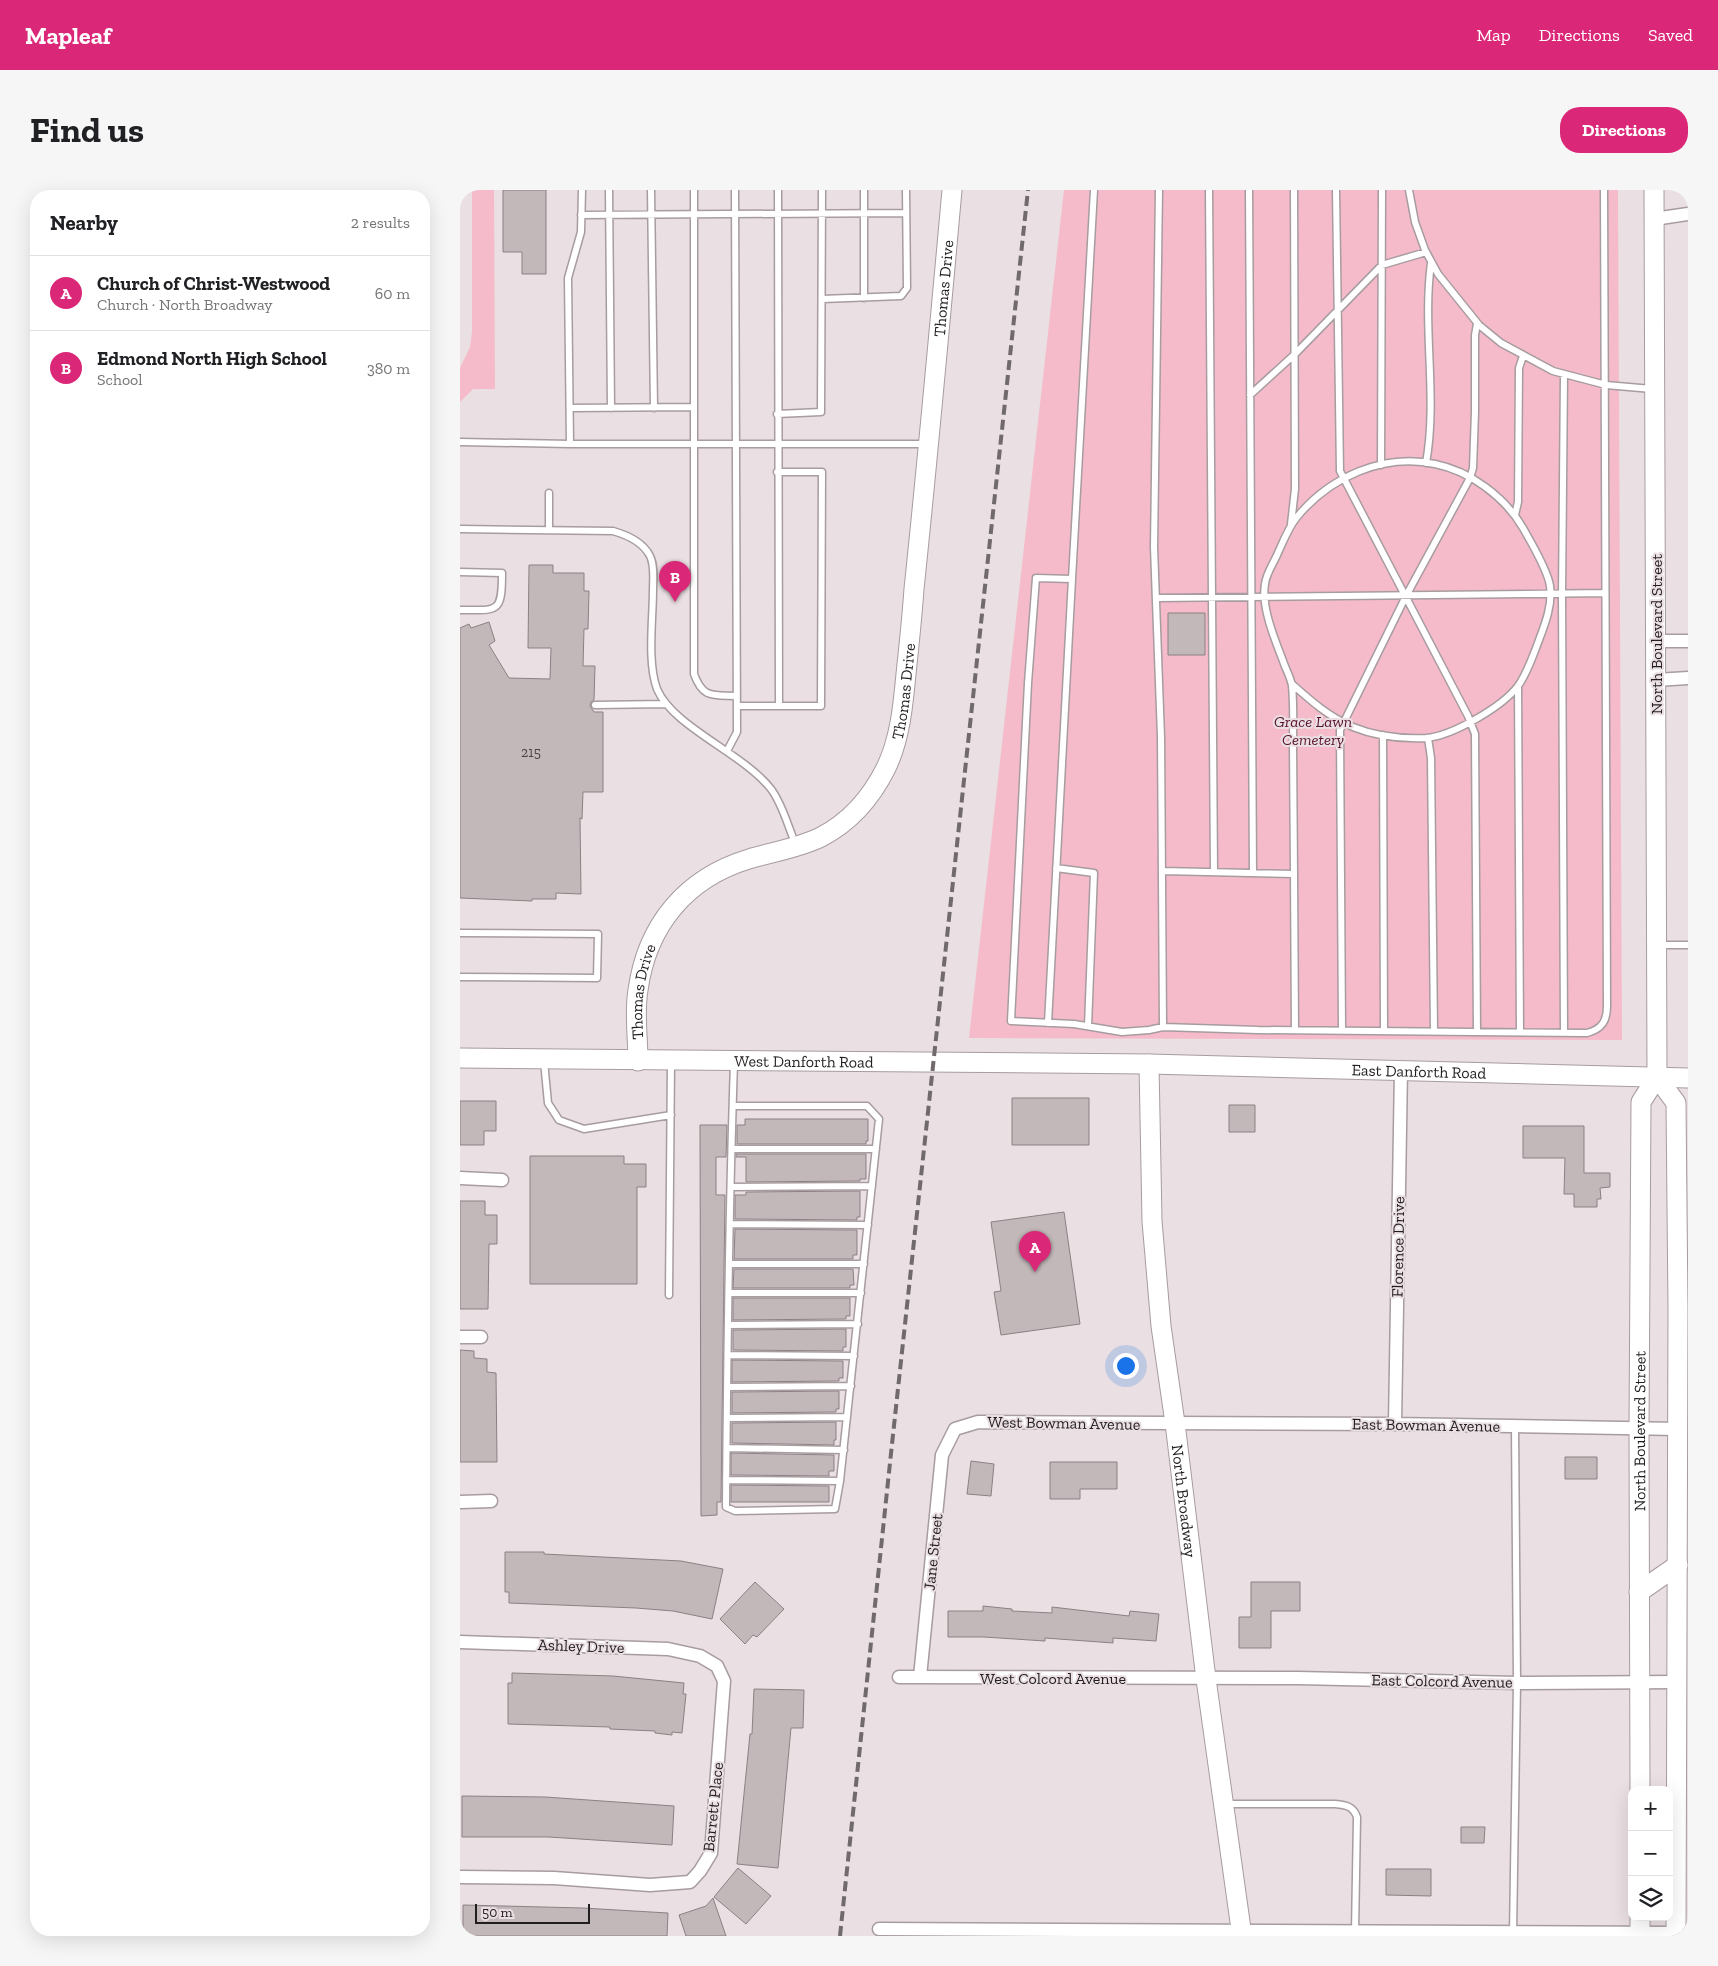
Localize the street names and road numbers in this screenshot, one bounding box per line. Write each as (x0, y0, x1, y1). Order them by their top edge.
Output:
street label: Thomas Drive (929, 239, 957, 337)
street label: North Boulevard Street (1647, 554, 1666, 714)
street label: Thomas Drive (887, 642, 919, 741)
street label: Thomas Drive (627, 941, 659, 1040)
street label: West Danforth Road (734, 1051, 874, 1071)
street label: East Danforth Road (1351, 1060, 1487, 1082)
street label: Florence Drive (1388, 1196, 1408, 1298)
street label: North Boulevard Street (1629, 1351, 1649, 1511)
street label: West Bowman Avenue (987, 1412, 1141, 1434)
street label: East Bowman Avenue (1352, 1414, 1500, 1436)
street label: North Broadway (1168, 1443, 1201, 1559)
street label: Jane Street (920, 1513, 946, 1591)
street label: Ashley Drive (537, 1635, 625, 1657)
street label: West Colcord Avenue (980, 1669, 1126, 1688)
street label: East Colcord Avenue (1371, 1670, 1513, 1692)
street label: Barrett Place (699, 1761, 727, 1853)

